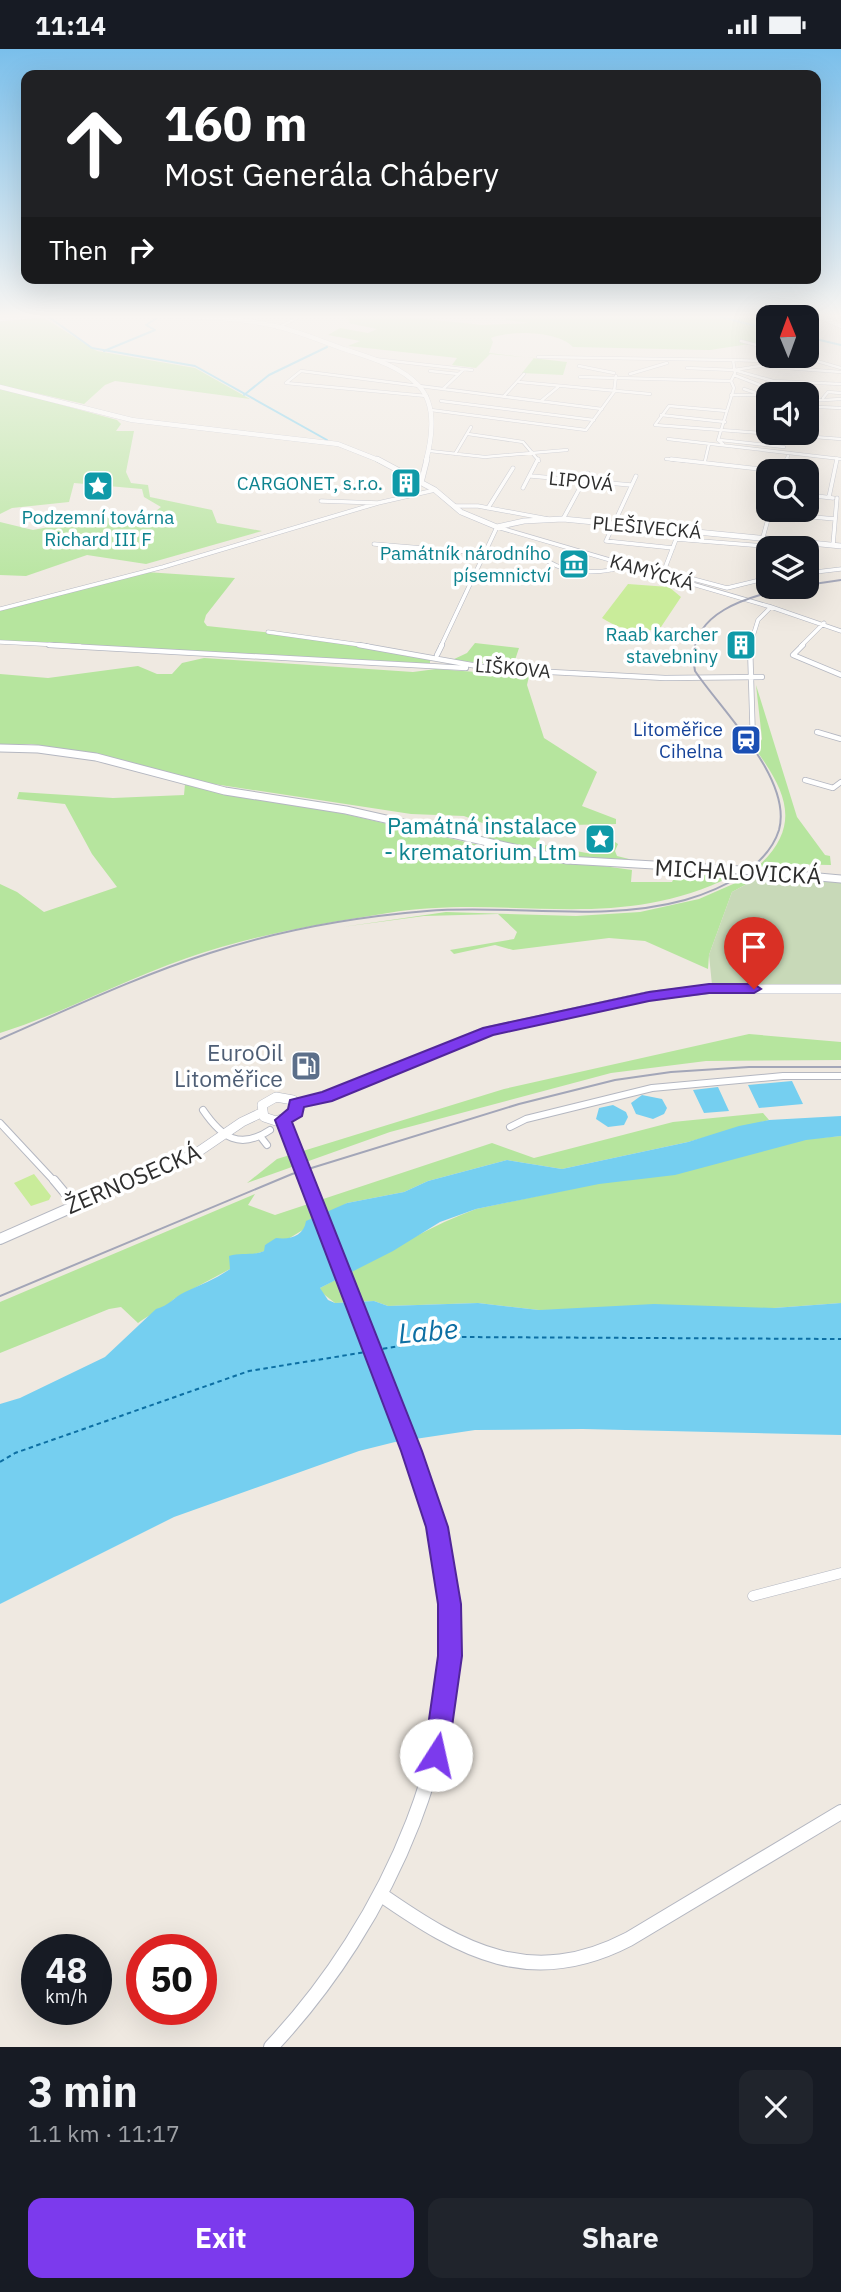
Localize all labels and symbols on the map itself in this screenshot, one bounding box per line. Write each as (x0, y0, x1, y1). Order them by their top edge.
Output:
north arrow (756, 305, 819, 367)
building icon: CARGONET, s.r.o. (389, 466, 423, 500)
street label: LIPOVÁ (548, 466, 614, 496)
place icon: Podzemní továrna Richard III F (81, 469, 115, 503)
place label: CARGONET, s.r.o. (237, 471, 383, 495)
place label: Podzemní továrna Richard III F (22, 505, 174, 551)
street label: PLEŠIVECKÁ (591, 510, 703, 544)
place label: Památník národního písemnictví (380, 541, 551, 587)
museum icon: Památník národního písemnictví (557, 547, 591, 581)
street label: KAMÝCKÁ (607, 549, 697, 595)
place label: Raab karcher stavebniny (606, 622, 719, 668)
building icon: Raab karcher stavebniny (724, 628, 758, 662)
street label: LIŠKOVA (474, 653, 552, 683)
place label: Litoměřice Cihelna (633, 717, 723, 763)
station icon: Litoměřice Cihelna (729, 723, 763, 757)
place label: Památná instalace - krematorium Ltm (384, 810, 577, 866)
place icon: Památná instalace - krematorium Ltm (583, 822, 617, 856)
street label: MICHALOVICKÁ (654, 852, 822, 890)
pin (724, 917, 784, 989)
place label: EuroOil Litoměřice (174, 1037, 283, 1093)
fuel station icon: EuroOil Litoměřice (289, 1049, 323, 1083)
street label: ŽERNOSECKÁ (60, 1136, 205, 1220)
water label: Labe (397, 1309, 459, 1352)
position arrow (399, 1718, 473, 1792)
speed limit sign: 50 (126, 1934, 217, 2025)

